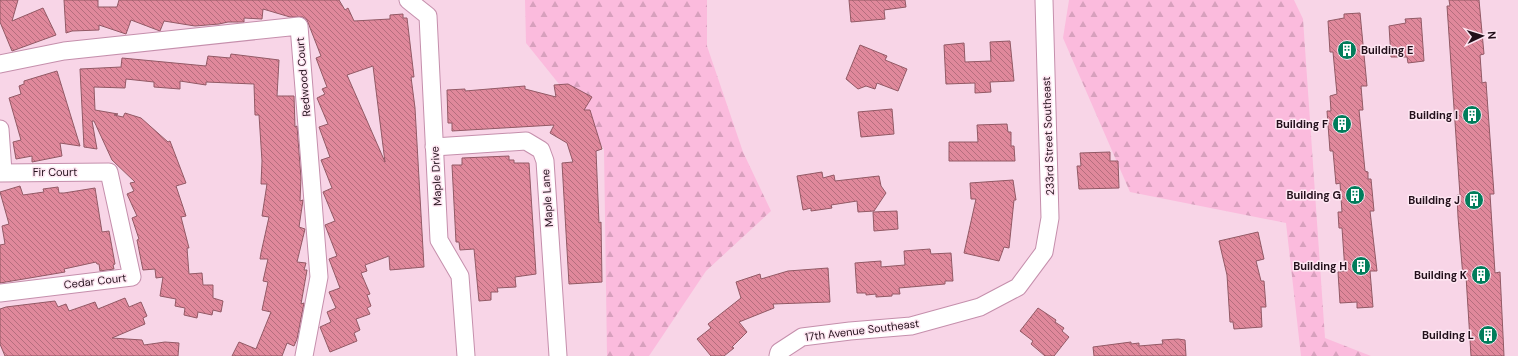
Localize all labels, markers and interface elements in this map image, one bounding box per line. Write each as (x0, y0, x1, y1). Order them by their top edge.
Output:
north arrow (1462, 16, 1502, 56)
text: N (1485, 31, 1499, 40)
street label: Redwood Court (293, 37, 313, 117)
building icon: Building E (1336, 39, 1358, 61)
place label: Building E (1361, 43, 1413, 57)
street label: 233rd Street Southeast (1039, 76, 1057, 196)
building icon: Building I (1461, 104, 1483, 126)
place label: Building I (1409, 108, 1458, 122)
building icon: Building F (1331, 113, 1353, 135)
place label: Building F (1276, 117, 1328, 131)
street label: Maple Drive (427, 146, 445, 206)
street label: Fir Court (33, 165, 77, 179)
street label: Maple Lane (538, 169, 556, 227)
building icon: Building G (1344, 184, 1366, 206)
place label: Building G (1287, 188, 1341, 202)
building icon: Building J (1463, 189, 1485, 211)
place label: Building J (1408, 193, 1460, 207)
building icon: Building H (1350, 255, 1372, 277)
place label: Building H (1293, 259, 1347, 273)
building icon: Building K (1470, 264, 1492, 286)
place label: Building K (1414, 268, 1467, 282)
street label: Cedar Court (63, 270, 127, 292)
street label: 17th Avenue Southeast (804, 316, 920, 344)
building icon: Building L (1477, 324, 1499, 346)
place label: Building L (1422, 328, 1474, 342)

